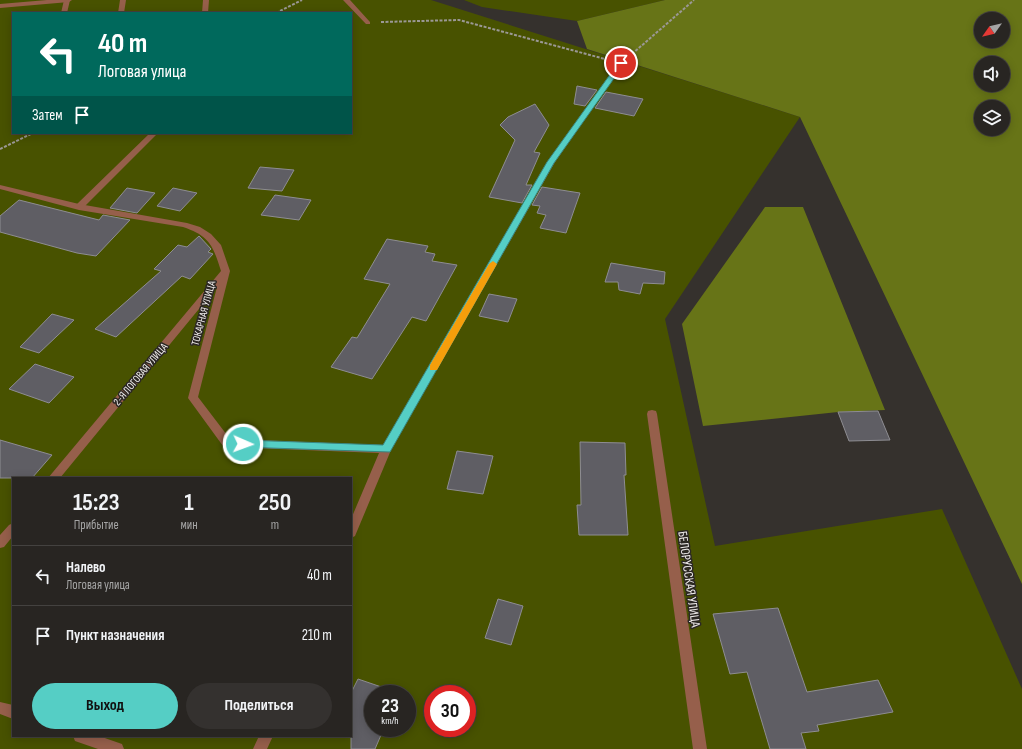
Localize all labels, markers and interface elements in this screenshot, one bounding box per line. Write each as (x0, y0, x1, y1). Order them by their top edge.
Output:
north arrow (974, 12, 1010, 48)
map controls (974, 12, 1010, 136)
text: 40 m (98, 27, 147, 60)
icon: left (32, 28, 84, 80)
pin (604, 46, 638, 80)
icon: arrive (610, 52, 632, 74)
button: sound (974, 56, 1010, 92)
text: Логовая улица (98, 61, 186, 82)
button: layers (974, 100, 1010, 136)
icon: arrive (71, 104, 93, 126)
text: Затем (32, 106, 63, 125)
street label: ТОКАРНАЯ УЛИЦА (189, 279, 218, 347)
street label: 2-Я ЛОГОВАЯ УЛИЦА (111, 340, 170, 408)
position arrow (222, 423, 264, 465)
text: 15:23 (73, 488, 120, 517)
text: 1 (184, 488, 194, 517)
text: 250 (259, 488, 291, 517)
text: Прибытие (74, 517, 119, 533)
text: мин (180, 517, 198, 533)
text: m (271, 517, 279, 533)
street label: БЕЛОРУССКАЯ УЛИЦА (674, 530, 704, 629)
text: Налево (66, 558, 106, 577)
icon: left (32, 565, 54, 587)
text: 40 m (307, 566, 332, 585)
text: Логовая улица (66, 577, 130, 593)
icon: arrive (32, 625, 54, 647)
text: Пункт назначения (66, 626, 164, 645)
text: 210 m (302, 626, 332, 645)
button: Выход (32, 683, 178, 729)
button: Поделиться (186, 683, 332, 729)
speed limit sign: 30 (424, 685, 476, 737)
text: 23 (381, 694, 399, 718)
text: km/h (381, 715, 399, 727)

